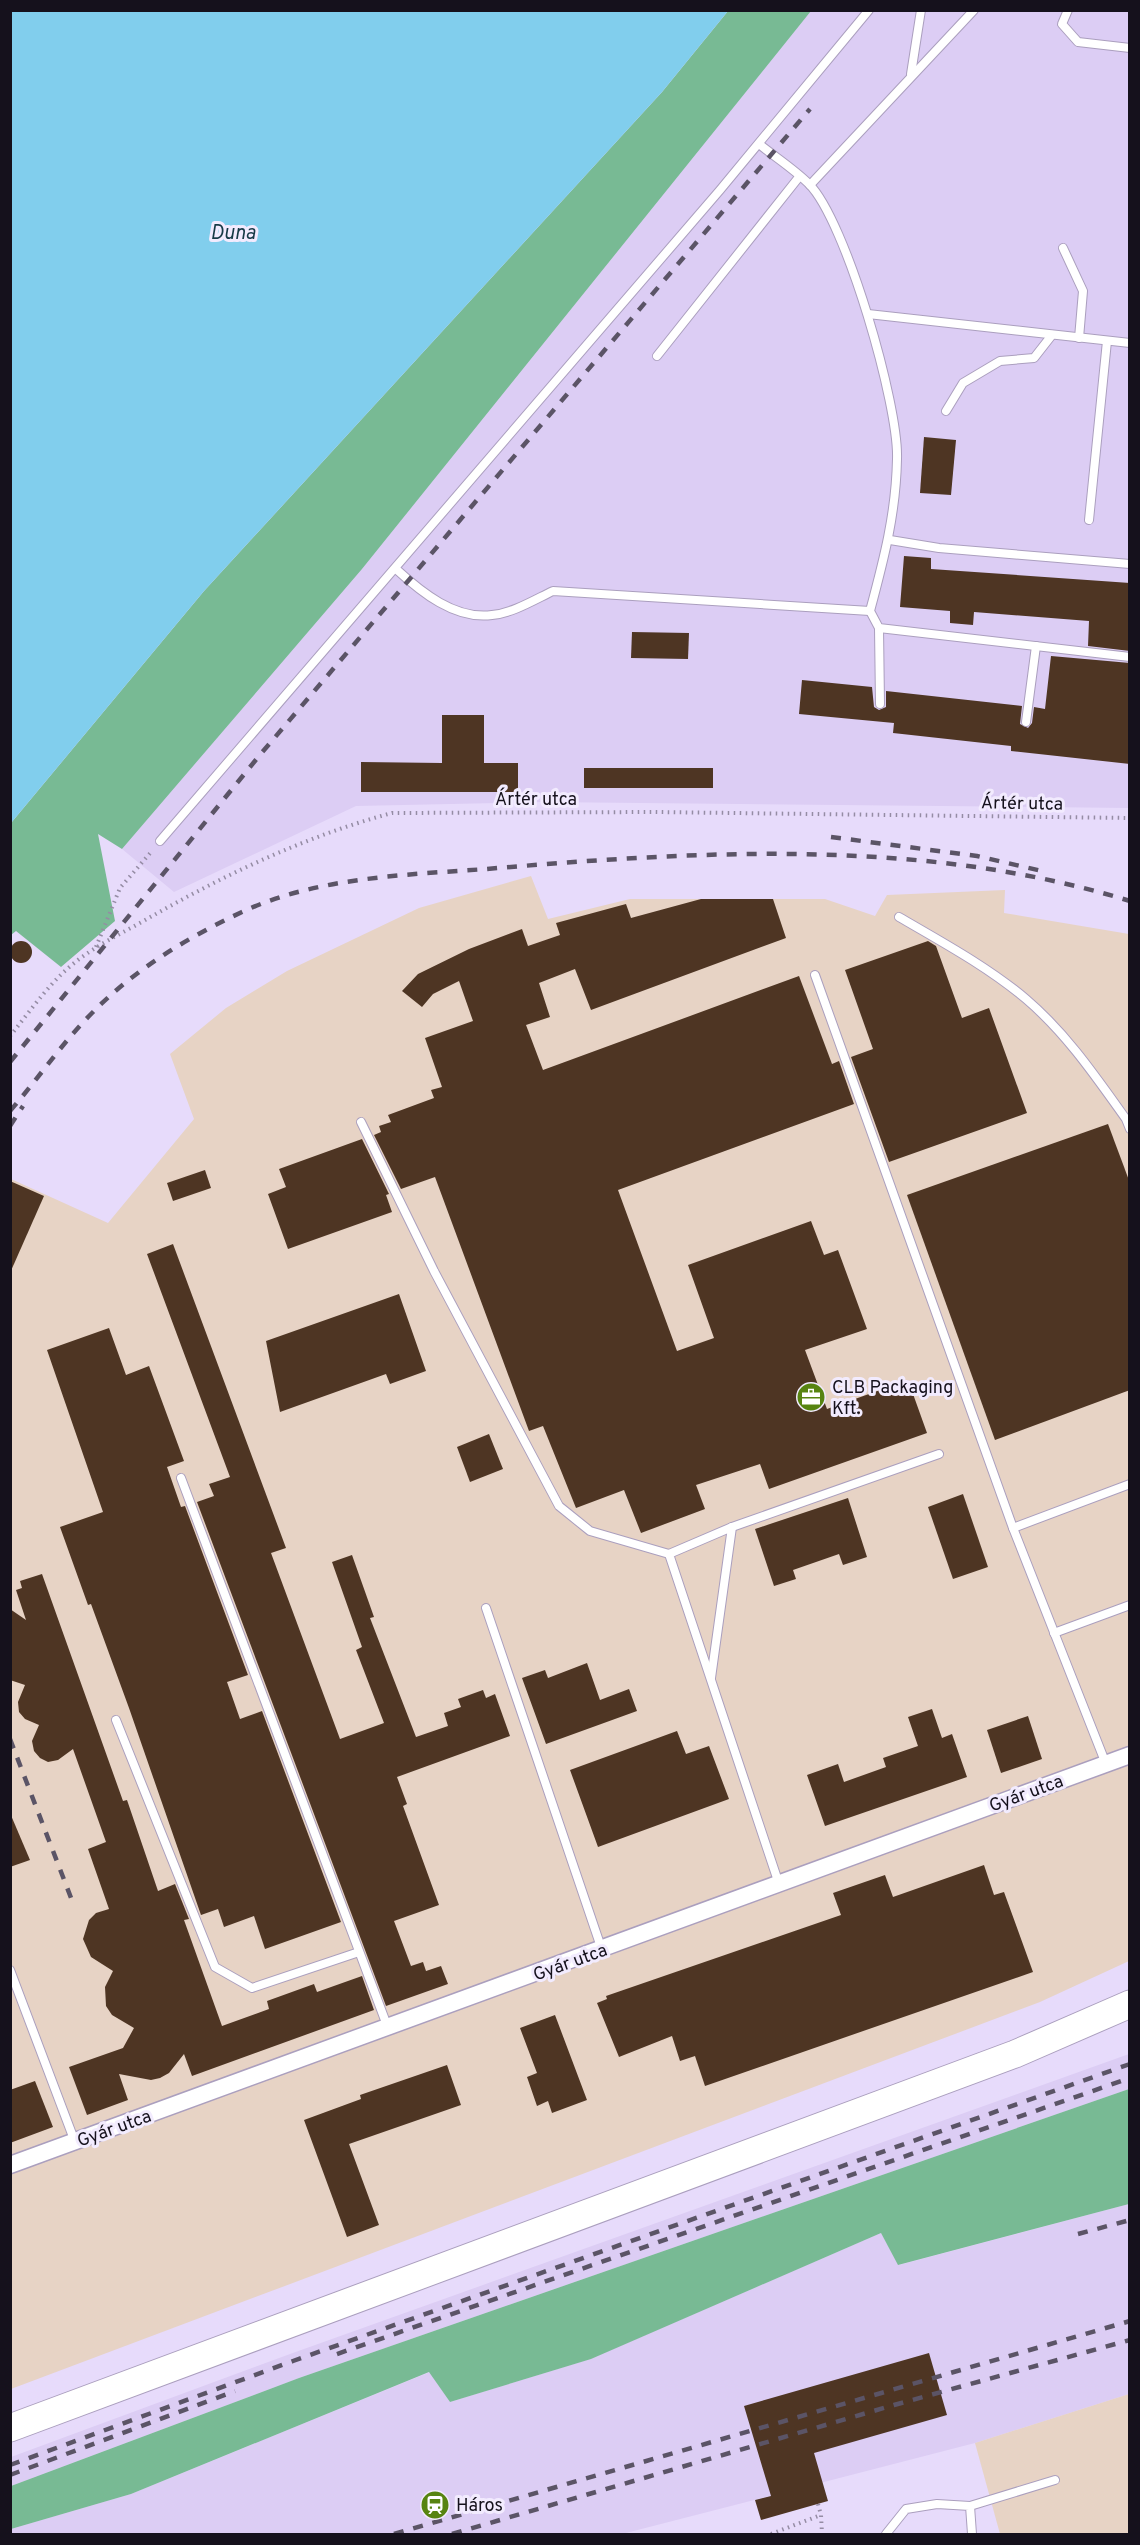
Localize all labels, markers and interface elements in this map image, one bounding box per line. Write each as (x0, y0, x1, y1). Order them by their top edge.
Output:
water label: Duna (210, 221, 256, 247)
street label: Ártér utca (495, 787, 577, 812)
street label: Ártér utca (981, 790, 1063, 817)
place label: CLB Packaging Kft. (832, 1377, 953, 1421)
office icon: CLB Packaging Kft. (795, 1381, 827, 1413)
street label: Gyár utca (986, 1770, 1067, 1818)
street label: Gyár utca (530, 1939, 611, 1987)
street label: Gyár utca (74, 2105, 155, 2153)
station icon: Háros (419, 2489, 451, 2521)
place label: Háros (456, 2495, 503, 2518)

